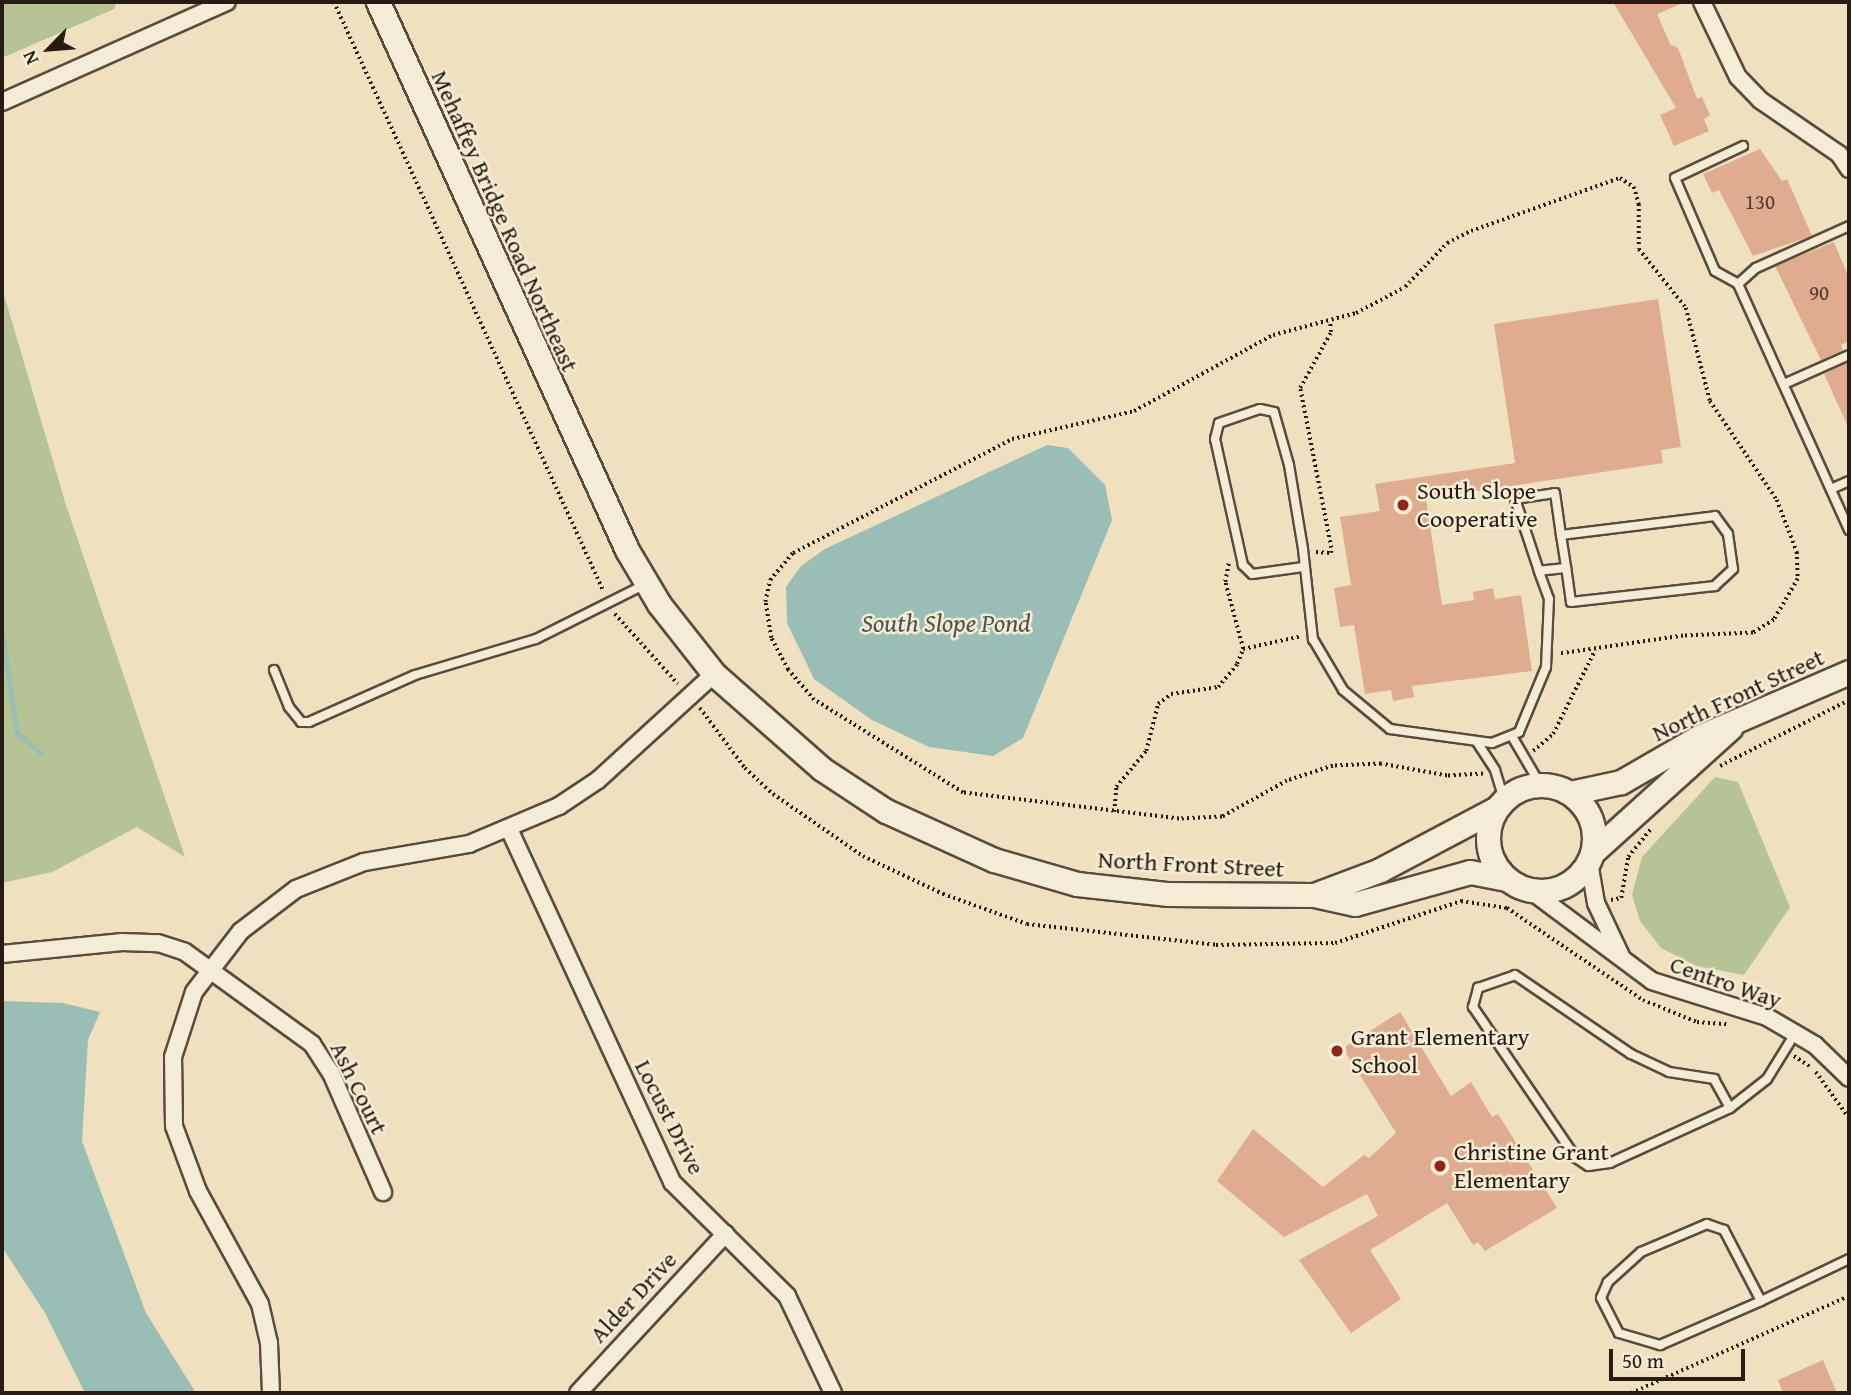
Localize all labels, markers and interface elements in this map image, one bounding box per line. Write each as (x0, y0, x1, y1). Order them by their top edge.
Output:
north arrow (14, 14, 84, 84)
text: N (15, 46, 45, 70)
street label: Mehaffey Bridge Road Northeast (425, 66, 585, 376)
house number: 130 (1745, 189, 1775, 215)
house number: 90 (1809, 280, 1829, 306)
place label: South Slope Cooperative (1417, 477, 1538, 533)
marker: South Slope Cooperative (1395, 497, 1411, 513)
water label: South Slope Pond (861, 607, 1031, 639)
street label: North Front Street (1647, 643, 1829, 747)
street label: North Front Street (1097, 845, 1285, 883)
street label: Centro Way (1666, 949, 1786, 1015)
place label: Grant Elementary School (1351, 1023, 1530, 1079)
street label: Ash Court (324, 1037, 394, 1139)
marker: Grant Elementary School (1329, 1043, 1345, 1059)
street label: Locust Drive (629, 1055, 711, 1179)
place label: Christine Grant Elementary (1454, 1138, 1609, 1194)
marker: Christine Grant Elementary (1432, 1158, 1448, 1174)
street label: Alder Drive (583, 1245, 683, 1349)
scale bar (1613, 1336, 1750, 1380)
text: 50 m (1622, 1345, 1664, 1376)

